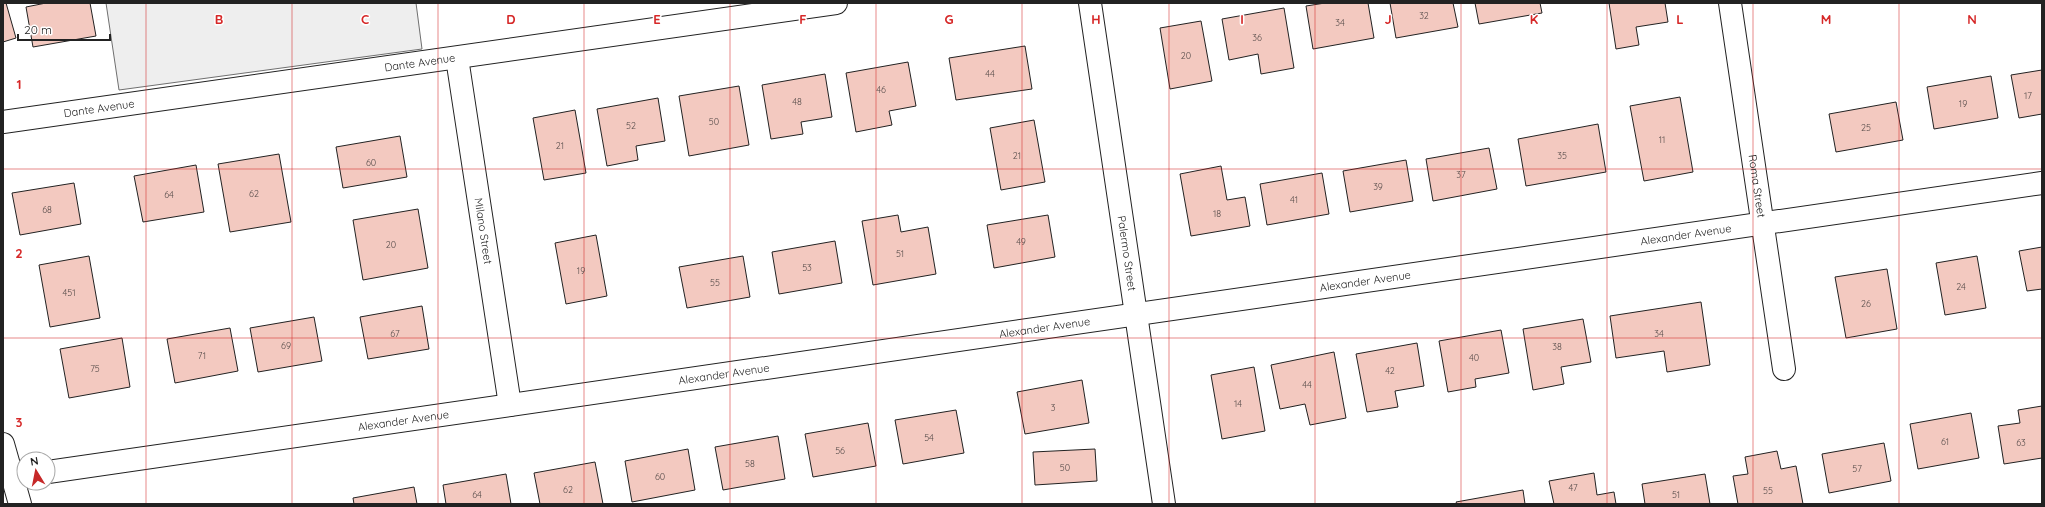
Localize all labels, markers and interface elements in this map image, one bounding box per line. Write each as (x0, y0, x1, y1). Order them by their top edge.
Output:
house number: 32 (1419, 10, 1429, 21)
text: B (215, 11, 223, 27)
text: C (361, 11, 369, 27)
text: D (506, 11, 516, 27)
text: E (653, 11, 661, 27)
text: F (799, 11, 807, 27)
text: G (944, 11, 954, 27)
text: H (1091, 11, 1101, 27)
text: I (1240, 11, 1244, 27)
text: J (1384, 11, 1392, 27)
text: K (1530, 11, 1539, 27)
text: L (1676, 11, 1684, 27)
text: M (1821, 11, 1831, 27)
text: N (1967, 11, 1977, 27)
scale bar (18, 16, 110, 42)
house number: 34 (1335, 17, 1345, 28)
text: 20 m (24, 22, 52, 37)
house number: 36 (1252, 32, 1262, 43)
street label: Dante Avenue (383, 50, 456, 74)
house number: 20 (1181, 50, 1191, 61)
house number: 44 (985, 68, 995, 79)
text: 1 (16, 76, 22, 92)
house number: 46 (876, 84, 886, 95)
house number: 17 (2024, 90, 2032, 101)
street label: Dante Avenue (63, 96, 135, 120)
house number: 48 (792, 96, 802, 107)
house number: 19 (1959, 98, 1967, 109)
house number: 50 (709, 116, 719, 127)
house number: 52 (626, 120, 636, 131)
house number: 25 (1861, 122, 1871, 133)
house number: 11 (1659, 134, 1665, 145)
house number: 21 (556, 140, 564, 151)
house number: 21 (1013, 150, 1021, 161)
house number: 35 (1557, 150, 1567, 161)
street label: Roma Street (1745, 153, 1769, 219)
house number: 60 (366, 157, 376, 168)
house number: 37 (1456, 169, 1466, 180)
house number: 39 (1373, 181, 1383, 192)
house number: 62 (249, 188, 259, 199)
house number: 64 (164, 189, 174, 200)
house number: 41 (1290, 194, 1298, 205)
street label: Milano Street (471, 197, 495, 265)
house number: 68 (42, 204, 52, 215)
house number: 18 (1213, 208, 1221, 219)
street label: Palermo Street (1114, 215, 1139, 292)
street label: Alexander Avenue (1639, 221, 1732, 248)
house number: 49 (1016, 236, 1026, 247)
house number: 20 (386, 239, 396, 250)
text: 2 (15, 245, 23, 261)
house number: 51 (896, 248, 904, 259)
house number: 53 (802, 262, 812, 273)
house number: 19 (577, 265, 585, 276)
street label: Alexander Avenue (1319, 268, 1412, 295)
house number: 55 (710, 277, 720, 288)
house number: 24 (1956, 281, 1966, 292)
house number: 451 (62, 287, 76, 298)
house number: 26 (1861, 298, 1871, 309)
street label: Alexander Avenue (998, 314, 1091, 341)
house number: 67 (390, 328, 400, 339)
house number: 34 (1654, 328, 1664, 339)
house number: 69 (281, 340, 291, 351)
house number: 38 (1552, 341, 1562, 352)
house number: 71 (198, 350, 206, 361)
house number: 40 (1469, 352, 1479, 363)
street label: Alexander Avenue (677, 361, 770, 388)
house number: 75 (90, 363, 100, 374)
house number: 42 (1385, 365, 1395, 376)
house number: 44 (1302, 379, 1312, 390)
house number: 14 (1234, 398, 1242, 409)
house number: 3 (1051, 402, 1056, 413)
street label: Alexander Avenue (357, 407, 450, 434)
text: 3 (16, 414, 23, 430)
house number: 54 (924, 432, 934, 443)
house number: 61 (1941, 436, 1949, 447)
house number: 63 (2016, 437, 2026, 448)
house number: 56 (835, 445, 845, 456)
north arrow (16, 451, 56, 491)
text: N (29, 454, 39, 469)
house number: 58 (745, 458, 755, 469)
house number: 50 (1060, 462, 1070, 473)
house number: 57 (1852, 463, 1862, 474)
house number: 60 (655, 471, 665, 482)
house number: 47 (1568, 482, 1578, 493)
house number: 62 (563, 484, 573, 495)
house number: 55 (1763, 485, 1773, 496)
house number: 64 (472, 489, 482, 500)
house number: 51 (1672, 489, 1680, 500)

